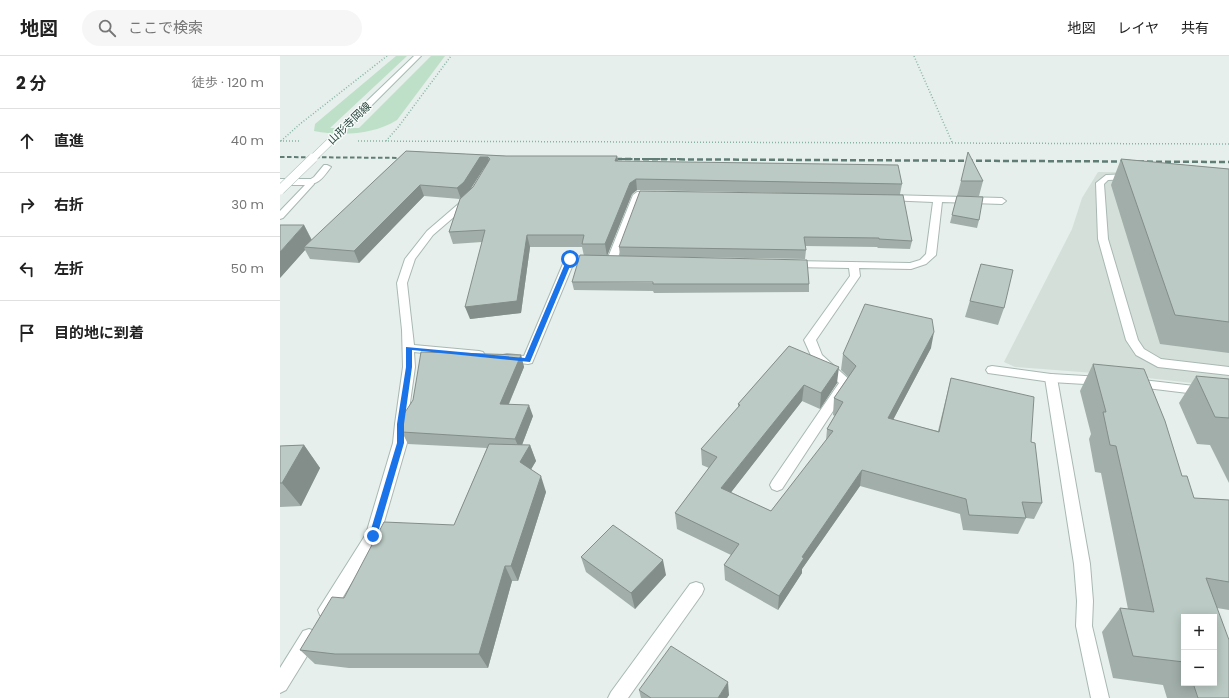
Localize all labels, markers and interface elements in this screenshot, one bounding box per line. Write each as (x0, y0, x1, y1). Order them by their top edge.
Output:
search box (82, 10, 362, 46)
text: 地図 (20, 15, 58, 42)
icon: search (96, 17, 118, 39)
text: ここで検索 (128, 17, 203, 38)
text: 地図 (1067, 18, 1095, 38)
text: レイヤ (1117, 18, 1159, 38)
text: 共有 (1181, 18, 1209, 38)
text: 2 分 (16, 71, 46, 95)
text: 徒歩 · 120 m (192, 73, 264, 92)
street label: 山形寺岡線 (324, 98, 374, 148)
icon: ahead (16, 130, 38, 152)
text: 直進 (54, 130, 84, 151)
text: 40 m (231, 131, 264, 150)
icon: right (16, 194, 38, 216)
text: 右折 (54, 194, 84, 215)
text: 30 m (231, 195, 264, 214)
route start (561, 250, 579, 268)
icon: left (16, 258, 38, 280)
text: 左折 (54, 258, 84, 279)
text: 50 m (231, 259, 264, 278)
icon: arrive (16, 322, 38, 344)
text: 目的地に到着 (54, 322, 144, 343)
route end (364, 527, 382, 545)
map controls (1181, 614, 1217, 686)
button: + (1181, 614, 1217, 650)
button: − (1181, 650, 1217, 686)

